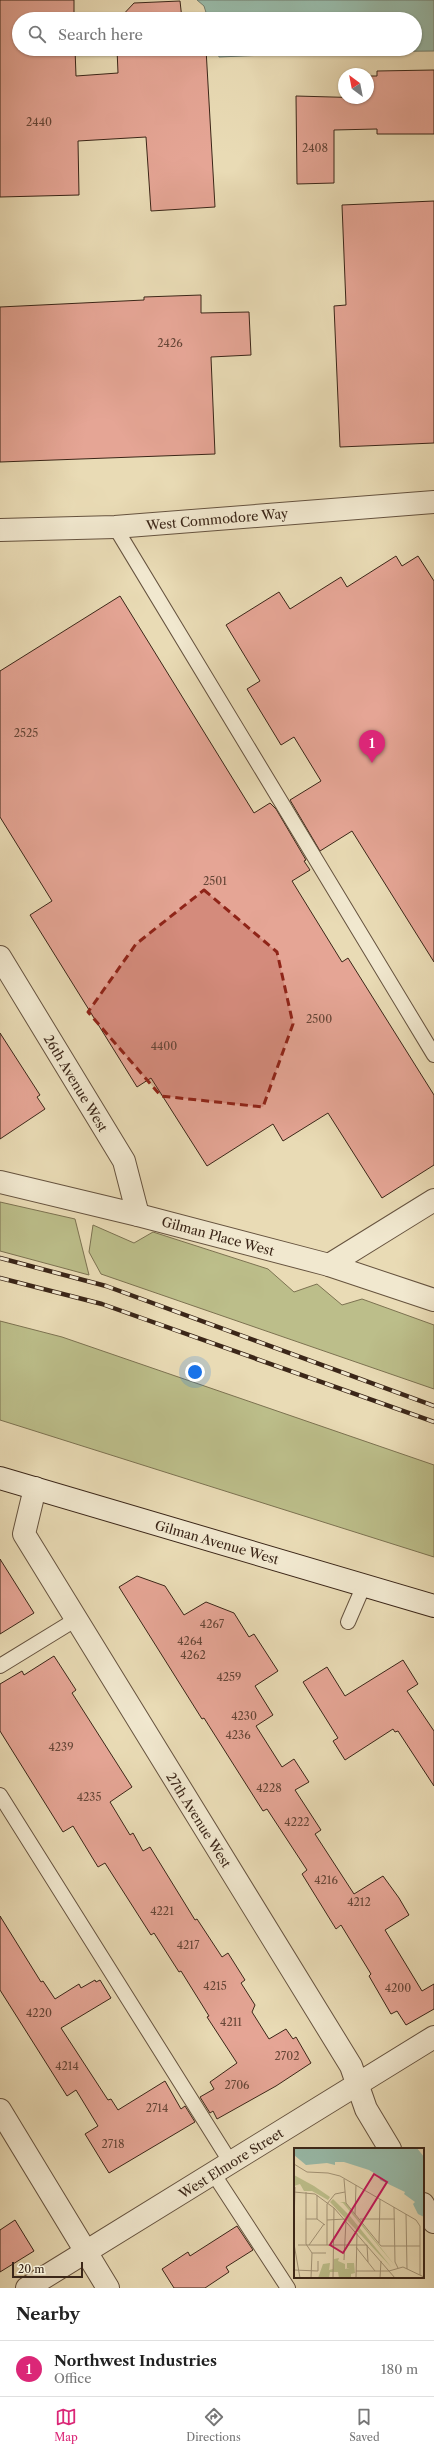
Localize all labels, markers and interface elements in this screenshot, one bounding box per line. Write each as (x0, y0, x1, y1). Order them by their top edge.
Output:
search box (12, 12, 422, 56)
icon: search (26, 23, 48, 45)
text: Search here (58, 25, 143, 44)
north arrow (338, 68, 374, 104)
house number: 2440 (26, 115, 52, 129)
house number: 2408 (302, 141, 328, 155)
house number: 2426 (157, 336, 183, 350)
street label: West Commodore Way (144, 505, 289, 533)
house number: 2525 (14, 726, 38, 740)
pin: 1 (359, 730, 385, 763)
house number: 2501 (203, 874, 227, 888)
house number: 2500 (306, 1012, 332, 1026)
street label: 26th Avenue West (41, 1032, 112, 1135)
house number: 4400 (151, 1039, 177, 1053)
street label: Gilman Place West (160, 1213, 276, 1259)
your location (185, 1362, 205, 1382)
street label: Gilman Avenue West (153, 1517, 281, 1567)
house number: 4267 (200, 1617, 225, 1631)
house number: 4264 (177, 1634, 203, 1648)
house number: 4262 (180, 1648, 206, 1662)
house number: 4259 (216, 1670, 242, 1684)
house number: 4230 (231, 1709, 257, 1723)
house number: 4236 (225, 1728, 251, 1742)
house number: 4239 (48, 1740, 74, 1754)
street label: 27th Avenue West (163, 1769, 235, 1871)
house number: 4228 (256, 1781, 282, 1795)
house number: 4235 (77, 1790, 101, 1804)
house number: 4222 (284, 1815, 310, 1829)
house number: 4216 (314, 1873, 338, 1887)
house number: 4212 (347, 1895, 371, 1909)
house number: 4221 (150, 1904, 174, 1918)
house number: 4217 (177, 1938, 200, 1952)
house number: 4215 (203, 1979, 227, 1993)
house number: 4200 (385, 1981, 411, 1995)
house number: 4220 (26, 2006, 52, 2020)
house number: 4211 (220, 2015, 242, 2029)
house number: 2702 (274, 2049, 300, 2063)
house number: 4214 (55, 2059, 79, 2073)
house number: 2706 (224, 2078, 250, 2092)
house number: 2714 (146, 2101, 168, 2115)
street label: West Elmore Street (175, 2124, 286, 2202)
house number: 2718 (102, 2137, 124, 2151)
inset map (294, 2148, 424, 2278)
scale bar (12, 2260, 83, 2279)
text: 20 m (18, 2262, 44, 2276)
text: Nearby (16, 2304, 80, 2324)
text: Northwest Industries (54, 2351, 217, 2370)
text: 1 (26, 2361, 32, 2377)
text: 180 m (381, 2361, 418, 2377)
text: Office (54, 2370, 91, 2386)
tab: Map (54, 2406, 78, 2444)
tab: Directions (186, 2406, 241, 2444)
tab: Saved (349, 2406, 380, 2444)

